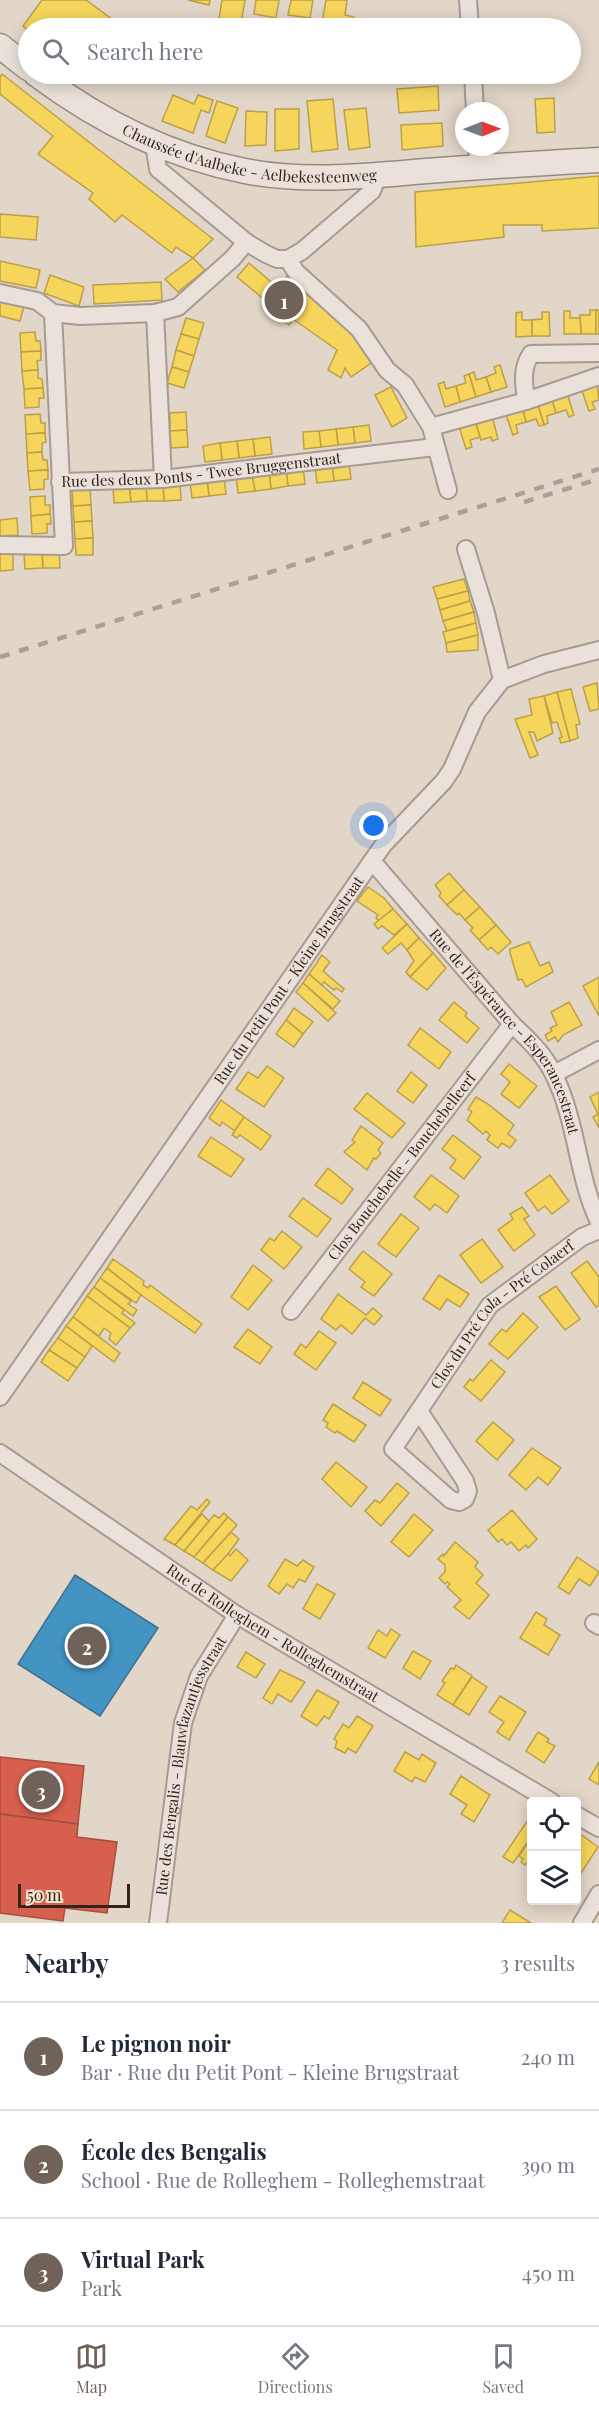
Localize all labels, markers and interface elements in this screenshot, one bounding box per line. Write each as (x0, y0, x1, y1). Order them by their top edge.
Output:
search box (18, 18, 581, 84)
icon: search (39, 35, 72, 68)
text: Search here (87, 36, 203, 66)
north arrow (455, 102, 509, 156)
street label: Chaussée d'Aalbeke - Aelbekesteenweg (119, 119, 378, 187)
pin: 1 (264, 278, 304, 322)
street label: Rue des deux Ponts - Twee Bruggenstraat (61, 447, 343, 491)
your location (359, 811, 388, 840)
street label: Rue du Petit Pont - Kleine Brugstraat (209, 871, 368, 1088)
street label: Rue de l'Éspérance - Esperancestraat (425, 924, 584, 1137)
street label: Clos Bouchebelle - Bouchebelleerf (323, 1068, 480, 1264)
street label: Clos du Pré Cola - Pré Colaerf (425, 1235, 578, 1393)
street label: Rue de Rolleghem - Rolleghemstraat (163, 1559, 384, 1706)
pin: 2 (68, 1624, 106, 1668)
street label: Rue des Bengalis - Blauwfazantjesstraat (151, 1631, 231, 1897)
pin: 3 (22, 1768, 60, 1812)
map controls (527, 1797, 581, 1905)
button: locate (527, 1797, 581, 1851)
button: layers (527, 1851, 581, 1905)
scale bar (18, 1881, 130, 1908)
text: 50 m (27, 1884, 61, 1905)
text: Nearby (24, 1945, 109, 1980)
text: 3 results (500, 1949, 575, 1976)
text: Le pignon noir (81, 2028, 231, 2058)
text: 1 (40, 2043, 47, 2070)
text: 240 m (521, 2043, 575, 2070)
text: Bar · Rue du Petit Pont - Kleine Brugstraat (81, 2058, 459, 2085)
text: École des Bengalis (81, 2136, 267, 2166)
text: 2 (38, 2151, 49, 2178)
text: 390 m (521, 2151, 575, 2178)
text: School · Rue de Rolleghem - Rolleghemstraat (81, 2166, 485, 2193)
text: Virtual Park (81, 2244, 205, 2274)
text: 3 (39, 2259, 48, 2286)
text: 450 m (522, 2259, 575, 2286)
text: Park (81, 2274, 122, 2301)
tab: Map (75, 2340, 108, 2397)
tab: Directions (258, 2340, 333, 2397)
tab: Saved (482, 2340, 524, 2397)

